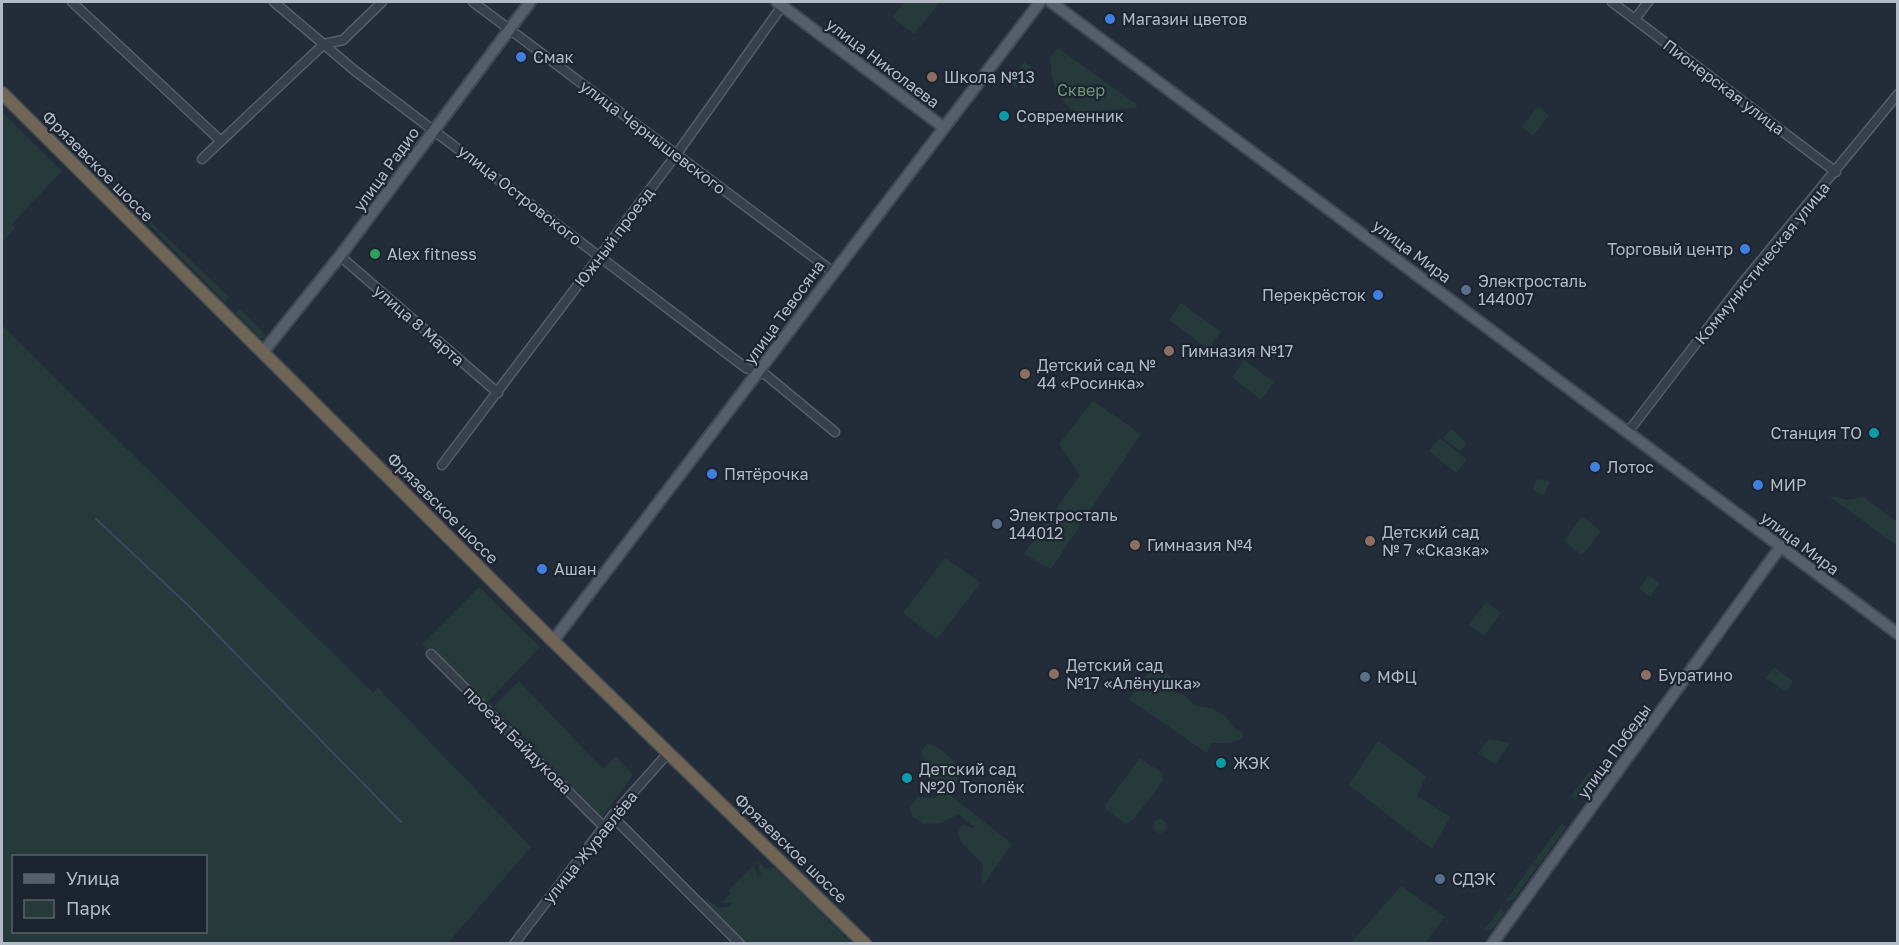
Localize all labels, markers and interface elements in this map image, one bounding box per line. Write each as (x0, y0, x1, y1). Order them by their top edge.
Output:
place label: Магазин цветов (1122, 9, 1247, 29)
marker: Магазин цветов (1103, 12, 1117, 26)
street label: улица Николаева (822, 14, 944, 112)
street label: Пионерская улица (1659, 35, 1789, 139)
place label: Смак (533, 47, 574, 67)
marker: Смак (514, 50, 528, 64)
place label: Школа №13 (944, 67, 1035, 87)
marker: Школа №13 (925, 70, 939, 84)
street label: улица Чернышевского (576, 76, 730, 198)
park label: Сквер (1057, 80, 1105, 100)
street label: Фрязевское шоссе (38, 106, 158, 226)
place label: Современник (1016, 106, 1124, 126)
marker: Современник (997, 109, 1011, 123)
street label: улица Радио (349, 123, 423, 215)
street label: улица Островского (454, 140, 586, 250)
street label: Коммунистическая улица (1690, 178, 1834, 348)
street label: Южный проезд (570, 183, 658, 291)
street label: улица Мира (1369, 215, 1455, 287)
place label: Торговый центр (1607, 239, 1733, 259)
marker: Торговый центр (1738, 242, 1752, 256)
place label: Alex fitness (387, 244, 477, 264)
marker: Alex fitness (368, 247, 382, 261)
street label: улица Тевосяна (739, 256, 829, 368)
place label: Электросталь 144007 (1478, 271, 1587, 309)
street label: улица 8 Марта (370, 280, 468, 370)
marker: Электросталь 144007 (1459, 283, 1473, 297)
place label: Перекрёсток (1262, 285, 1366, 305)
marker: Перекрёсток (1371, 288, 1385, 302)
place label: Гимназия №17 (1181, 341, 1293, 361)
marker: Гимназия №17 (1162, 344, 1176, 358)
place label: Детский сад № 44 «Росинка» (1037, 355, 1156, 393)
marker: Детский сад № 44 «Росинка» (1018, 367, 1032, 381)
place label: Станция ТО (1771, 423, 1862, 443)
marker: Станция ТО (1867, 426, 1881, 440)
street label: Фрязевское шоссе (383, 448, 503, 568)
place label: Лотос (1607, 457, 1654, 477)
marker: Лотос (1588, 460, 1602, 474)
place label: Пятёрочка (724, 464, 808, 484)
marker: Пятёрочка (705, 467, 719, 481)
place label: МИР (1770, 475, 1806, 495)
marker: МИР (1751, 478, 1765, 492)
place label: Электросталь 144012 (1009, 505, 1118, 543)
street label: улица Мира (1757, 507, 1843, 579)
marker: Электросталь 144012 (990, 517, 1004, 531)
place label: Детский сад № 7 «Сказка» (1382, 522, 1489, 560)
marker: Детский сад № 7 «Сказка» (1363, 534, 1377, 548)
place label: Гимназия №4 (1147, 535, 1253, 555)
marker: Гимназия №4 (1128, 538, 1142, 552)
place label: Ашан (554, 559, 596, 579)
marker: Ашан (535, 562, 549, 576)
place label: Детский сад №17 «Алёнушка» (1066, 655, 1201, 693)
place label: Буратино (1658, 665, 1733, 685)
marker: Детский сад №17 «Алёнушка» (1047, 667, 1061, 681)
place label: МФЦ (1377, 667, 1417, 687)
marker: Буратино (1639, 668, 1653, 682)
marker: МФЦ (1358, 670, 1372, 684)
street label: проезд Байдукова (460, 682, 576, 798)
street label: улица Победы (1573, 700, 1655, 802)
place label: ЖЭК (1233, 753, 1270, 773)
marker: ЖЭК (1214, 756, 1228, 770)
place label: Детский сад №20 Тополёк (919, 759, 1025, 797)
marker: Детский сад №20 Тополёк (900, 771, 914, 785)
street label: улица Журавлёва (538, 787, 642, 907)
street label: Фрязевское шоссе (730, 789, 852, 907)
legend (12, 855, 207, 933)
text: Улица (66, 867, 120, 889)
place label: СДЭК (1452, 869, 1496, 889)
marker: СДЭК (1433, 872, 1447, 886)
text: Парк (66, 897, 111, 919)

